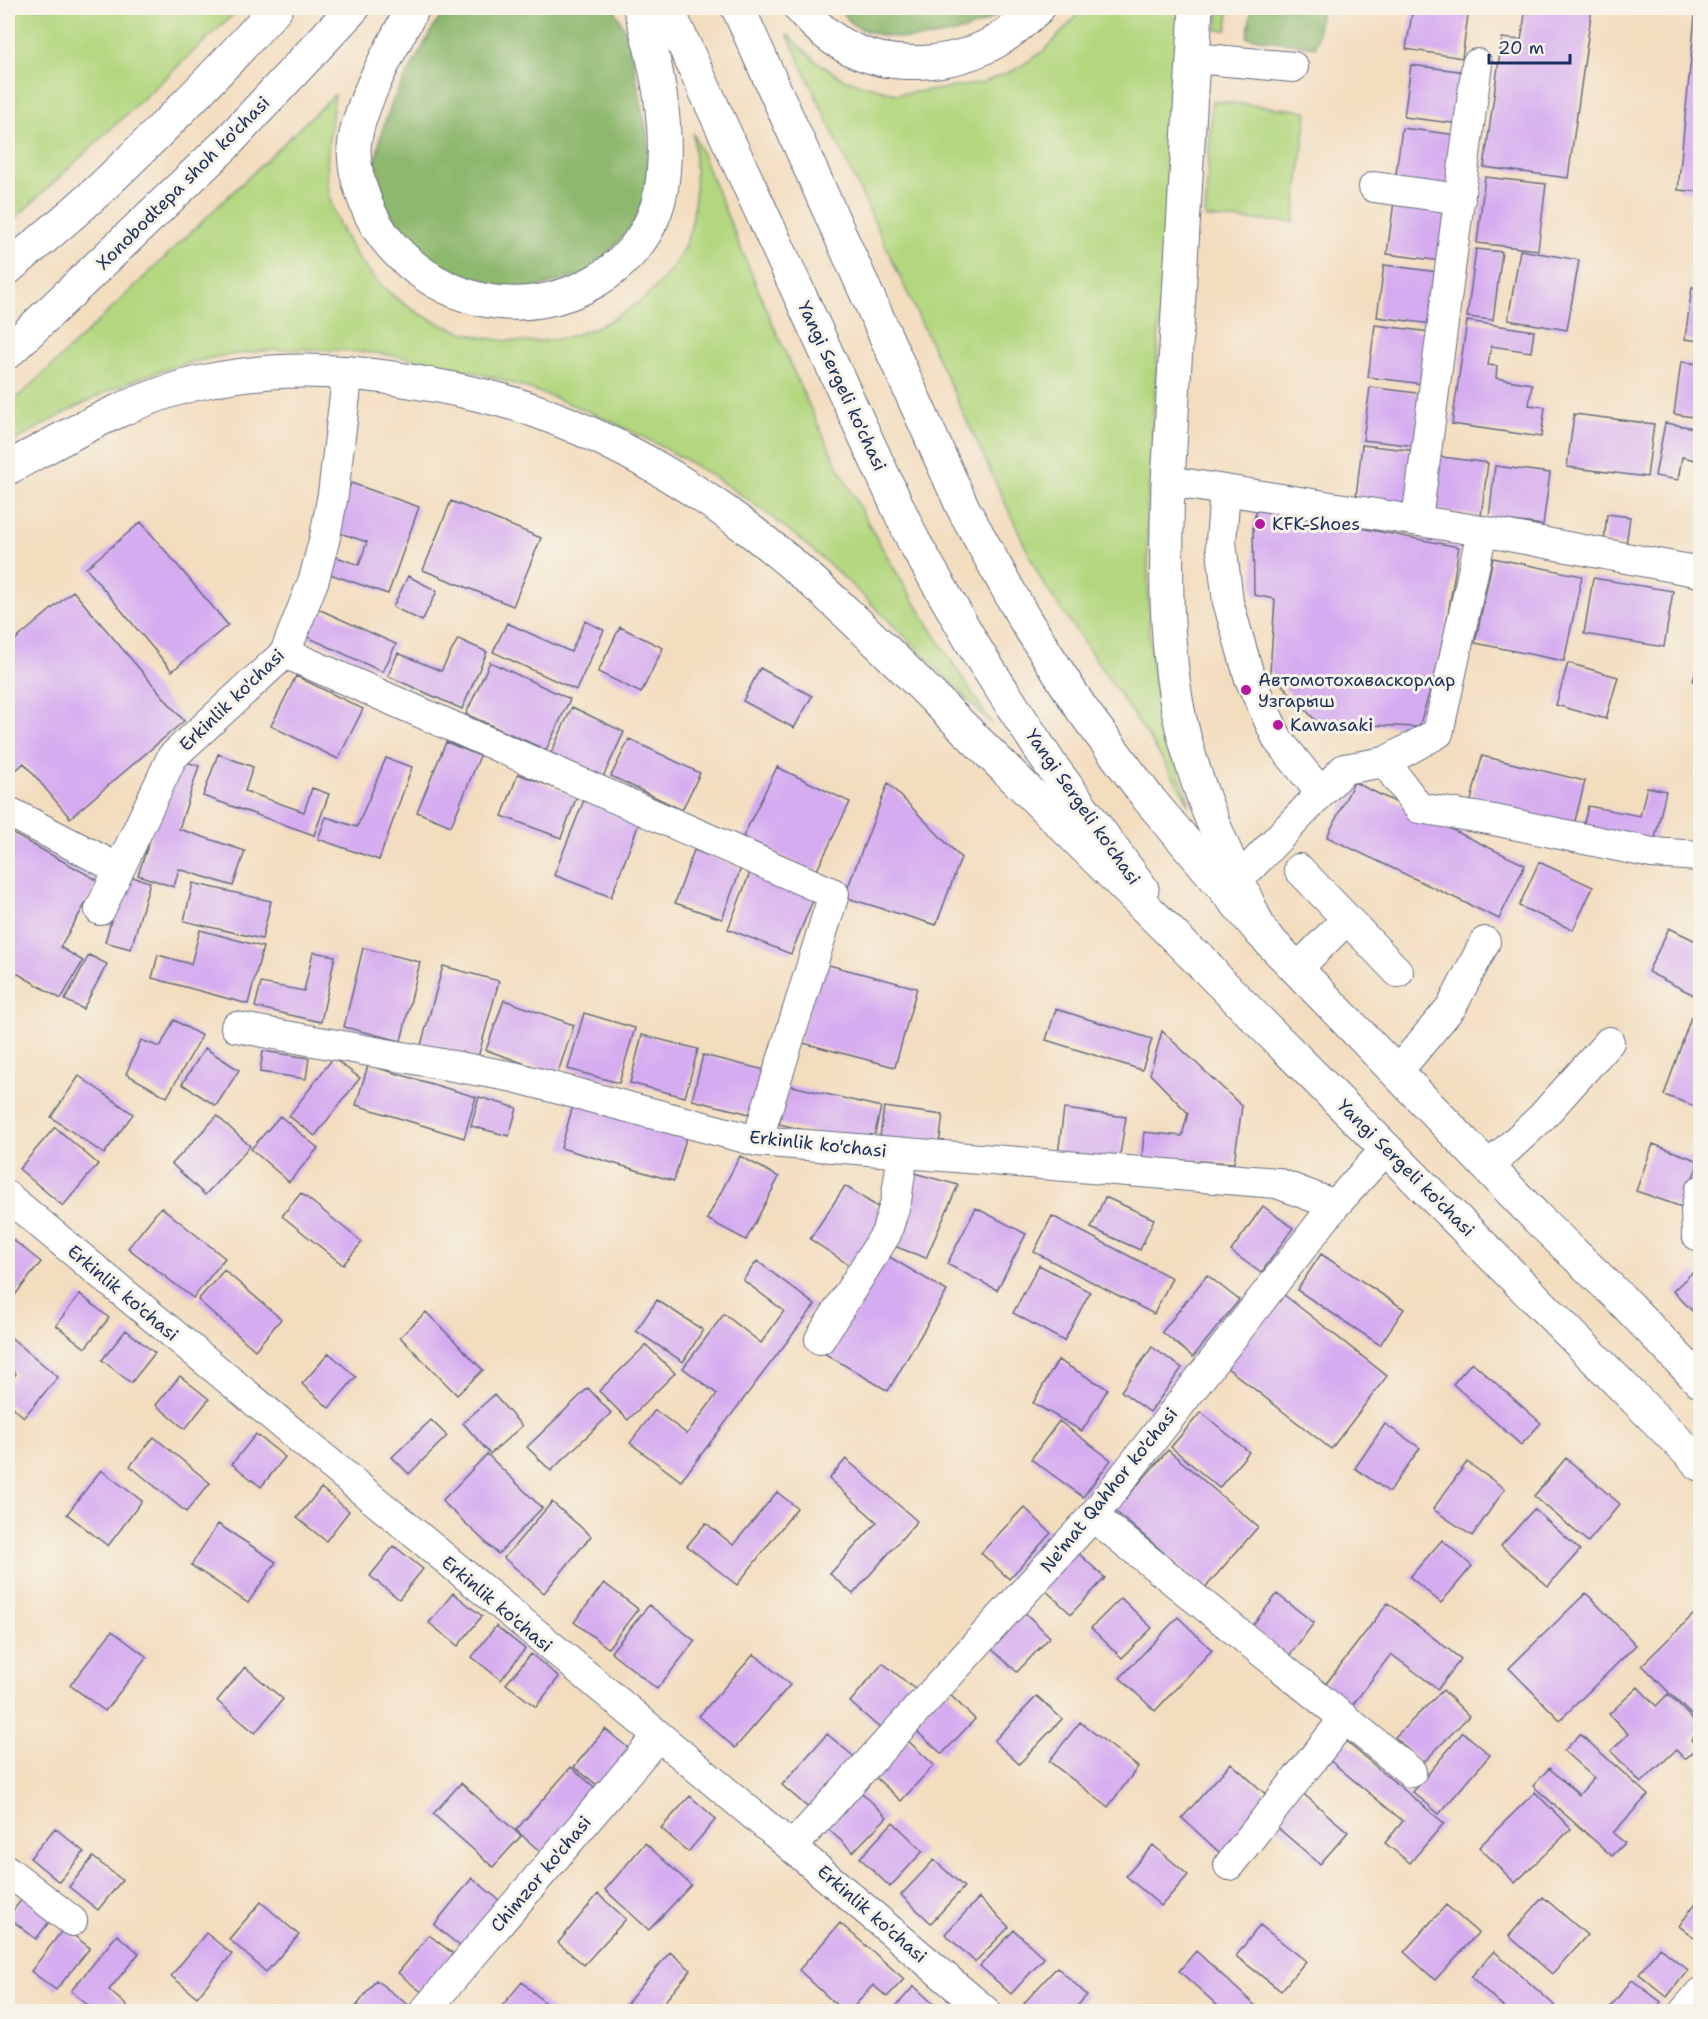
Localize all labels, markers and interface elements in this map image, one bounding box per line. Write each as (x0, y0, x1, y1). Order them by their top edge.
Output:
scale bar (1489, 27, 1570, 65)
text: 20 m (1498, 36, 1544, 60)
street label: Xonobodtepa shoh ko'chasi (91, 91, 275, 275)
street label: Yangi Sergeli ko'chasi (792, 297, 892, 475)
place label: KFK-Shoes (1272, 512, 1360, 536)
marker: KFK-Shoes (1253, 517, 1267, 531)
street label: Erkinlik ko'chasi (174, 643, 290, 757)
place label: Автомотохаваскорлар Узгарыш (1258, 668, 1455, 713)
marker: Автомотохаваскорлар Узгарыш (1239, 683, 1253, 697)
place label: Kawasaki (1290, 713, 1373, 737)
marker: Kawasaki (1271, 718, 1285, 732)
street label: Yangi Sergeli ko'chasi (1020, 724, 1146, 890)
street label: Yangi Sergeli ko'chasi (1332, 1094, 1480, 1242)
street label: Erkinlik ko'chasi (748, 1125, 888, 1163)
street label: Erkinlik ko'chasi (62, 1239, 184, 1347)
street label: Ne'mat Qahhor ko'chasi (1035, 1403, 1183, 1577)
street label: Erkinlik ko'chasi (436, 1550, 558, 1658)
street label: Chimzor ko'chasi (485, 1811, 597, 1937)
street label: Erkinlik ko'chasi (812, 1860, 932, 1968)

